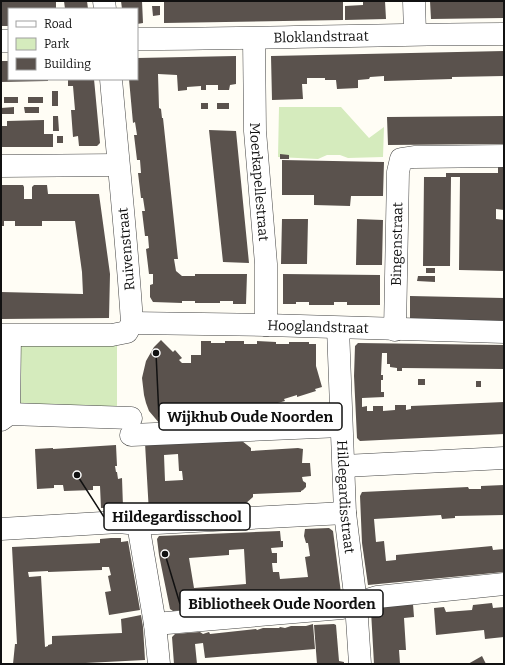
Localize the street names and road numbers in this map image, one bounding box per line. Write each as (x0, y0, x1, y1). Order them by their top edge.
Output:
street label: Bloklandstraat (273, 28, 369, 46)
street label: Moerkapellestraat (246, 122, 272, 242)
street label: Bingenstraat (388, 202, 406, 286)
street label: Ruivenstraat (114, 207, 139, 291)
street label: Hooglandstraat (267, 317, 369, 337)
street label: Hildegardisstraat (333, 440, 358, 555)

